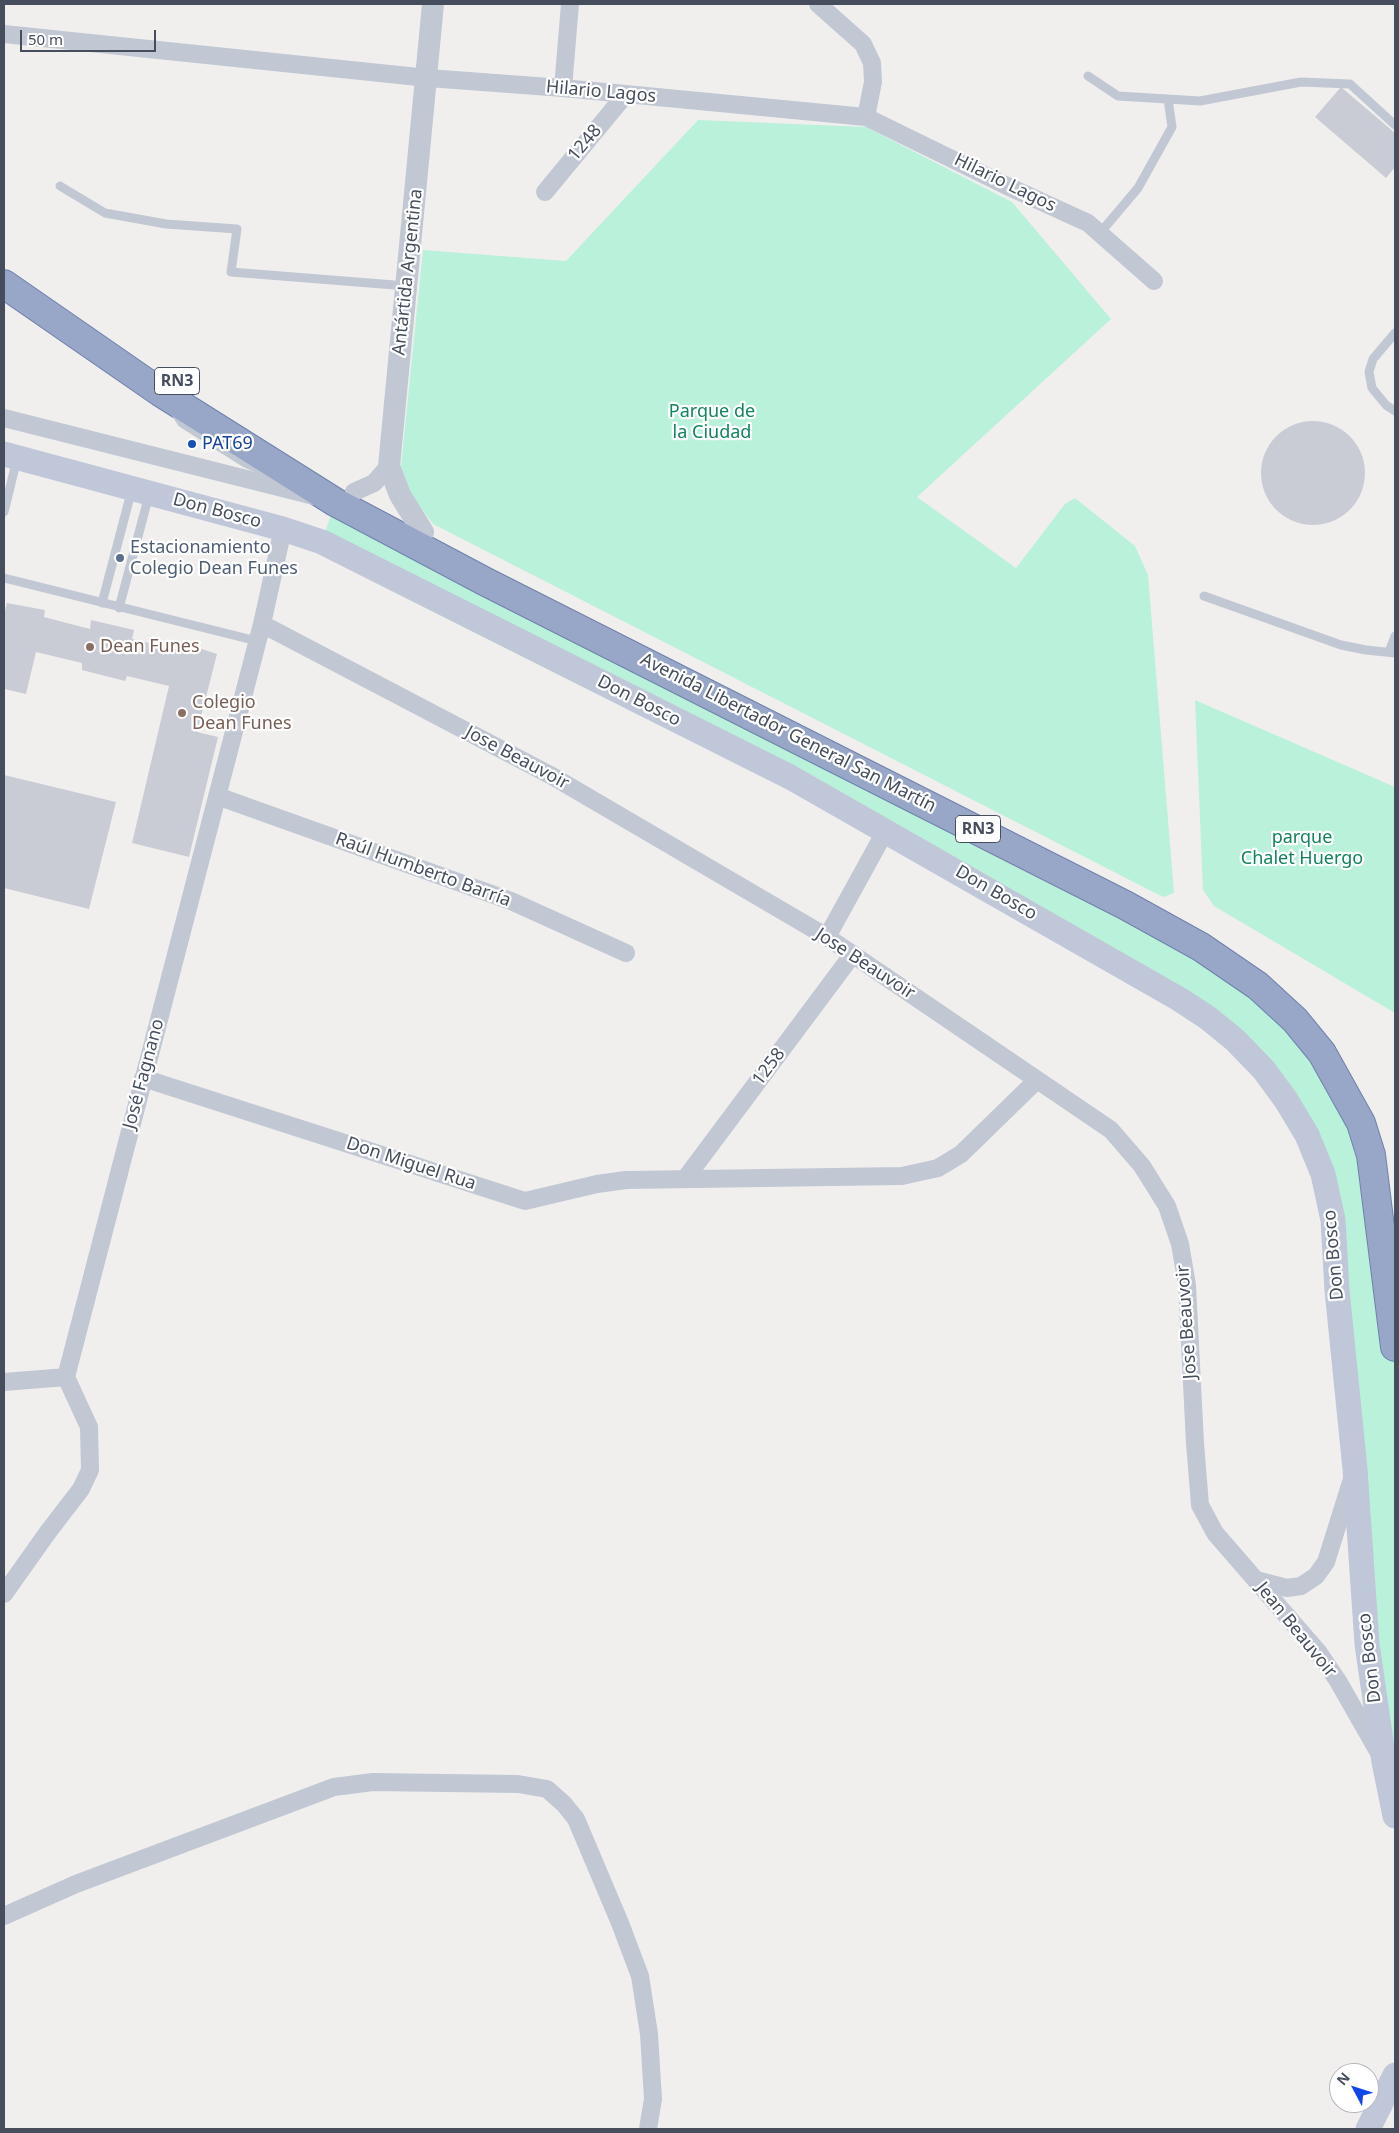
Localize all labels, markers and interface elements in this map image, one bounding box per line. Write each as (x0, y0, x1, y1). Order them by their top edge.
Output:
scale bar (22, 20, 159, 52)
text: 50 m (28, 29, 63, 49)
street label: Hilario Lagos (545, 76, 657, 108)
street label: 1248 (563, 120, 607, 166)
street label: Hilario Lagos (951, 149, 1059, 217)
street label: Antártida Argentina (389, 188, 427, 356)
road number: RN3 (154, 368, 200, 394)
park label: Parque de la Ciudad (669, 401, 755, 444)
place label: PAT69 (202, 433, 253, 455)
marker: PAT69 (186, 438, 198, 450)
street label: Don Bosco (170, 489, 264, 533)
place label: Estacionamiento Colegio Dean Funes (130, 537, 298, 580)
marker: Estacionamiento Colegio Dean Funes (114, 552, 126, 564)
place label: Dean Funes (100, 636, 200, 658)
marker: Dean Funes (84, 641, 96, 653)
street label: Avenida Libertador General San Martín (637, 649, 939, 817)
street label: Don Bosco (594, 671, 684, 731)
place label: Colegio Dean Funes (192, 692, 292, 734)
marker: Colegio Dean Funes (176, 707, 188, 719)
street label: Jose Beauvoir (461, 722, 573, 794)
road number: RN3 (956, 816, 1000, 842)
park label: parque Chalet Huergo (1241, 827, 1363, 870)
street label: Raúl Humberto Barría (332, 828, 514, 912)
street label: Don Bosco (951, 861, 1041, 925)
street label: Jose Beauvoir (811, 924, 919, 1004)
street label: José Fagnano (119, 1017, 169, 1131)
street label: 1258 (748, 1044, 790, 1090)
street label: Don Miguel Rua (344, 1133, 478, 1195)
street label: Don Bosco (1319, 1209, 1349, 1301)
street label: Jose Beauvoir (1172, 1264, 1202, 1380)
street label: Jean Beauvoir (1251, 1578, 1341, 1682)
street label: Don Bosco (1354, 1612, 1386, 1704)
north arrow (1329, 2063, 1379, 2113)
text: N (1332, 2068, 1354, 2089)

